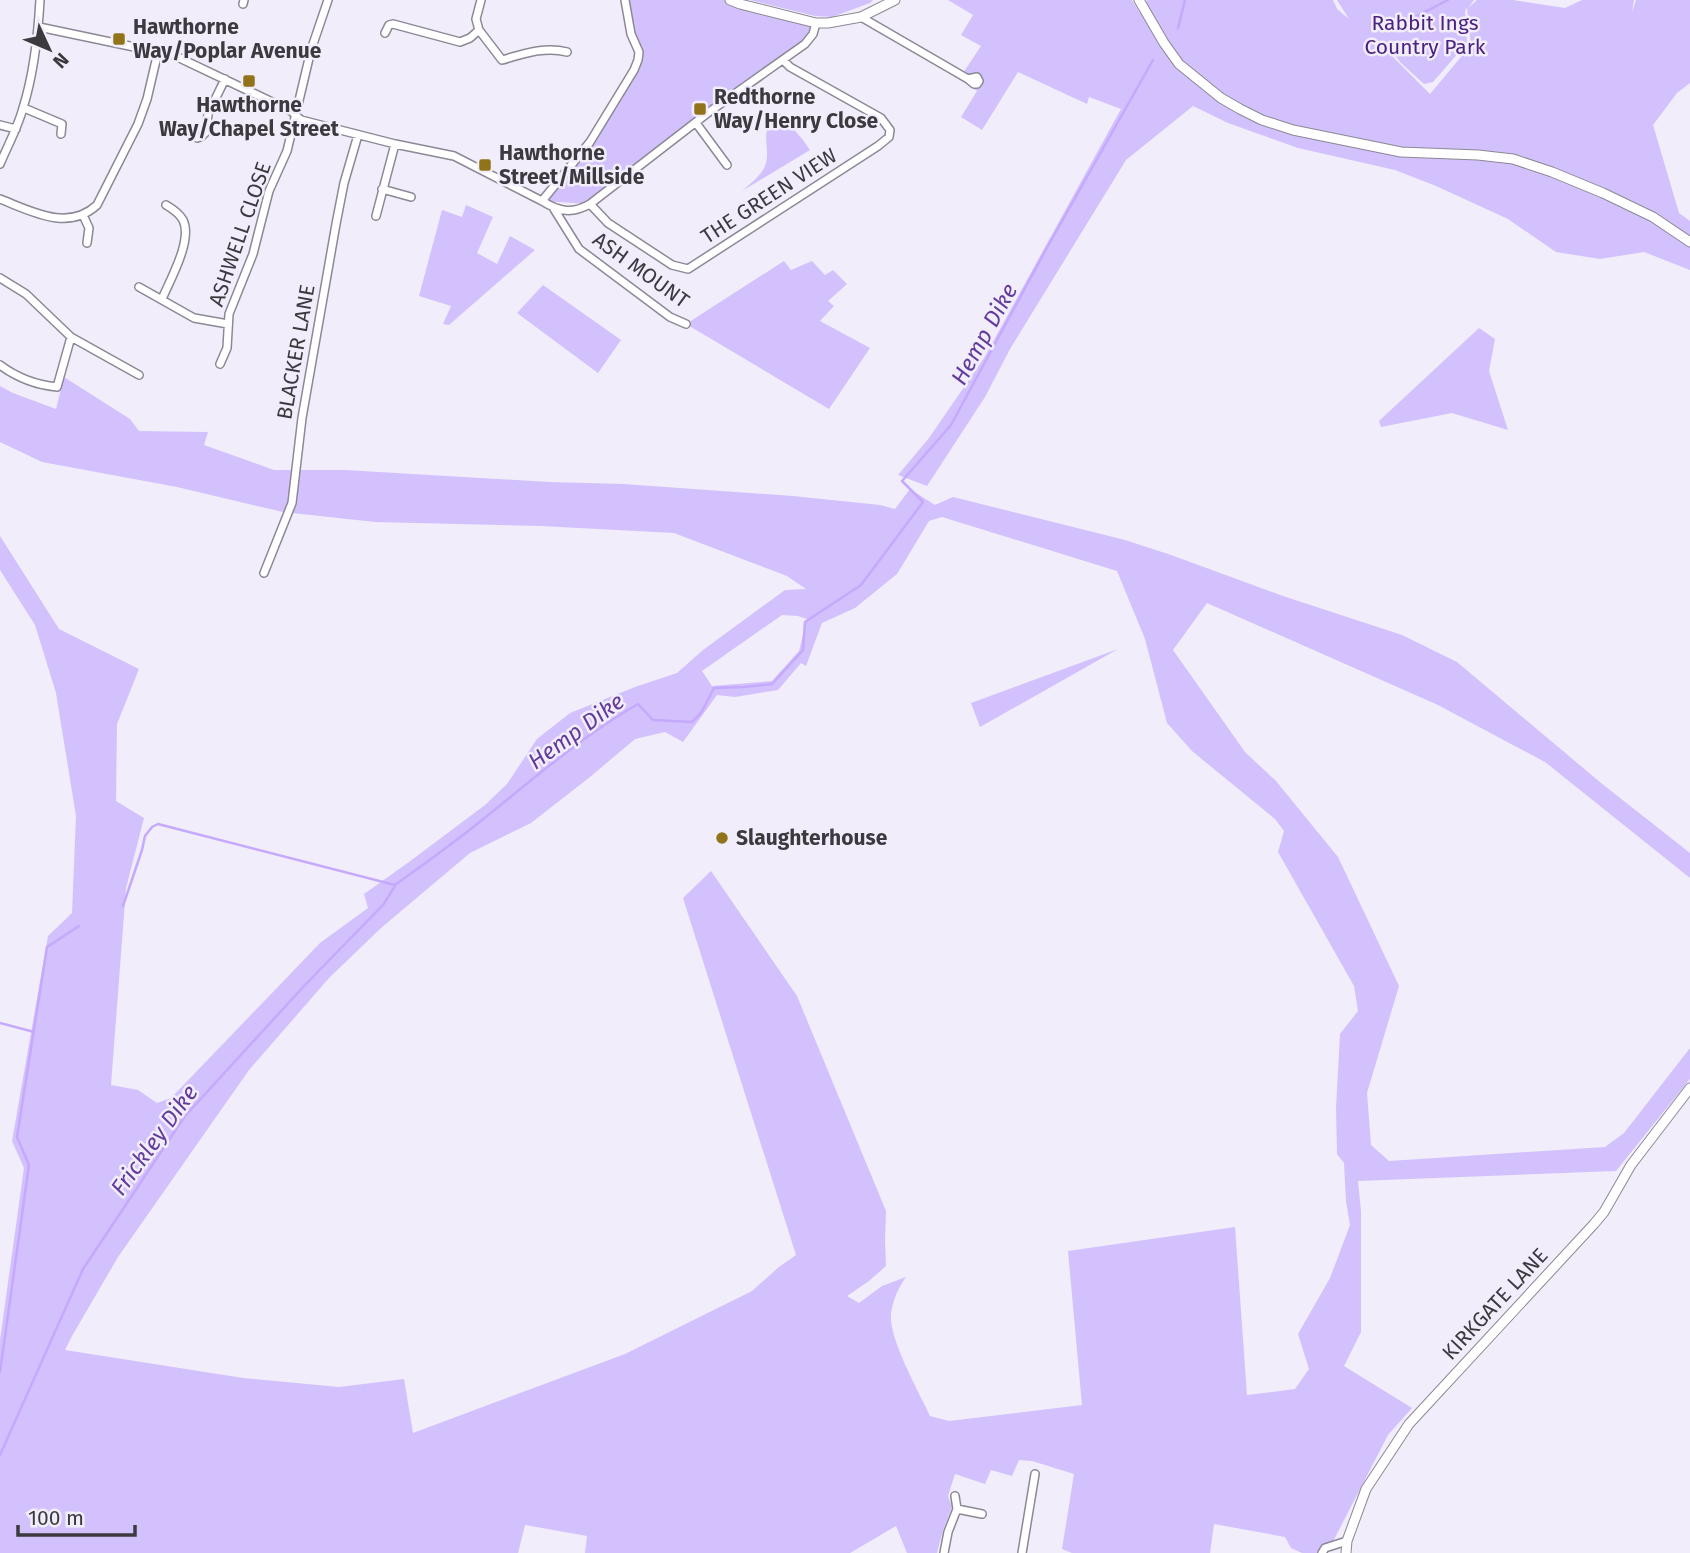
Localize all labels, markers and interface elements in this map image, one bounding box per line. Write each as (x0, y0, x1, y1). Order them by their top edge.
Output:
park label: Rabbit Ings Country Park (1364, 10, 1486, 60)
north arrow (14, 14, 84, 84)
place label: Hawthorne Way/Poplar Avenue (133, 14, 322, 64)
marker: Hawthorne Way/Poplar Avenue (111, 31, 127, 47)
text: N (48, 48, 74, 73)
marker: Hawthorne Way/Chapel Street (241, 73, 257, 89)
place label: Redthorne Way/Henry Close (714, 84, 879, 134)
place label: Hawthorne Way/Chapel Street (159, 92, 340, 142)
marker: Redthorne Way/Henry Close (692, 101, 708, 117)
place label: Hawthorne Street/Millside (499, 140, 645, 190)
street label: THE GREEN VIEW (696, 142, 842, 250)
marker: Hawthorne Street/Millside (477, 157, 493, 173)
street label: ASHWELL CLOSE (203, 158, 277, 310)
street label: ASH MOUNT (588, 226, 694, 314)
water label: Hemp Dike (945, 278, 1023, 390)
street label: BLACKER LANE (271, 282, 321, 422)
water label: Hemp Dike (523, 687, 630, 775)
place label: Slaughterhouse (736, 825, 888, 851)
marker: Slaughterhouse (714, 830, 730, 846)
water label: Frickley Dike (104, 1079, 204, 1201)
street label: KIRKGATE LANE (1437, 1243, 1553, 1365)
scale bar (18, 1494, 135, 1538)
text: 100 m (28, 1505, 84, 1531)

